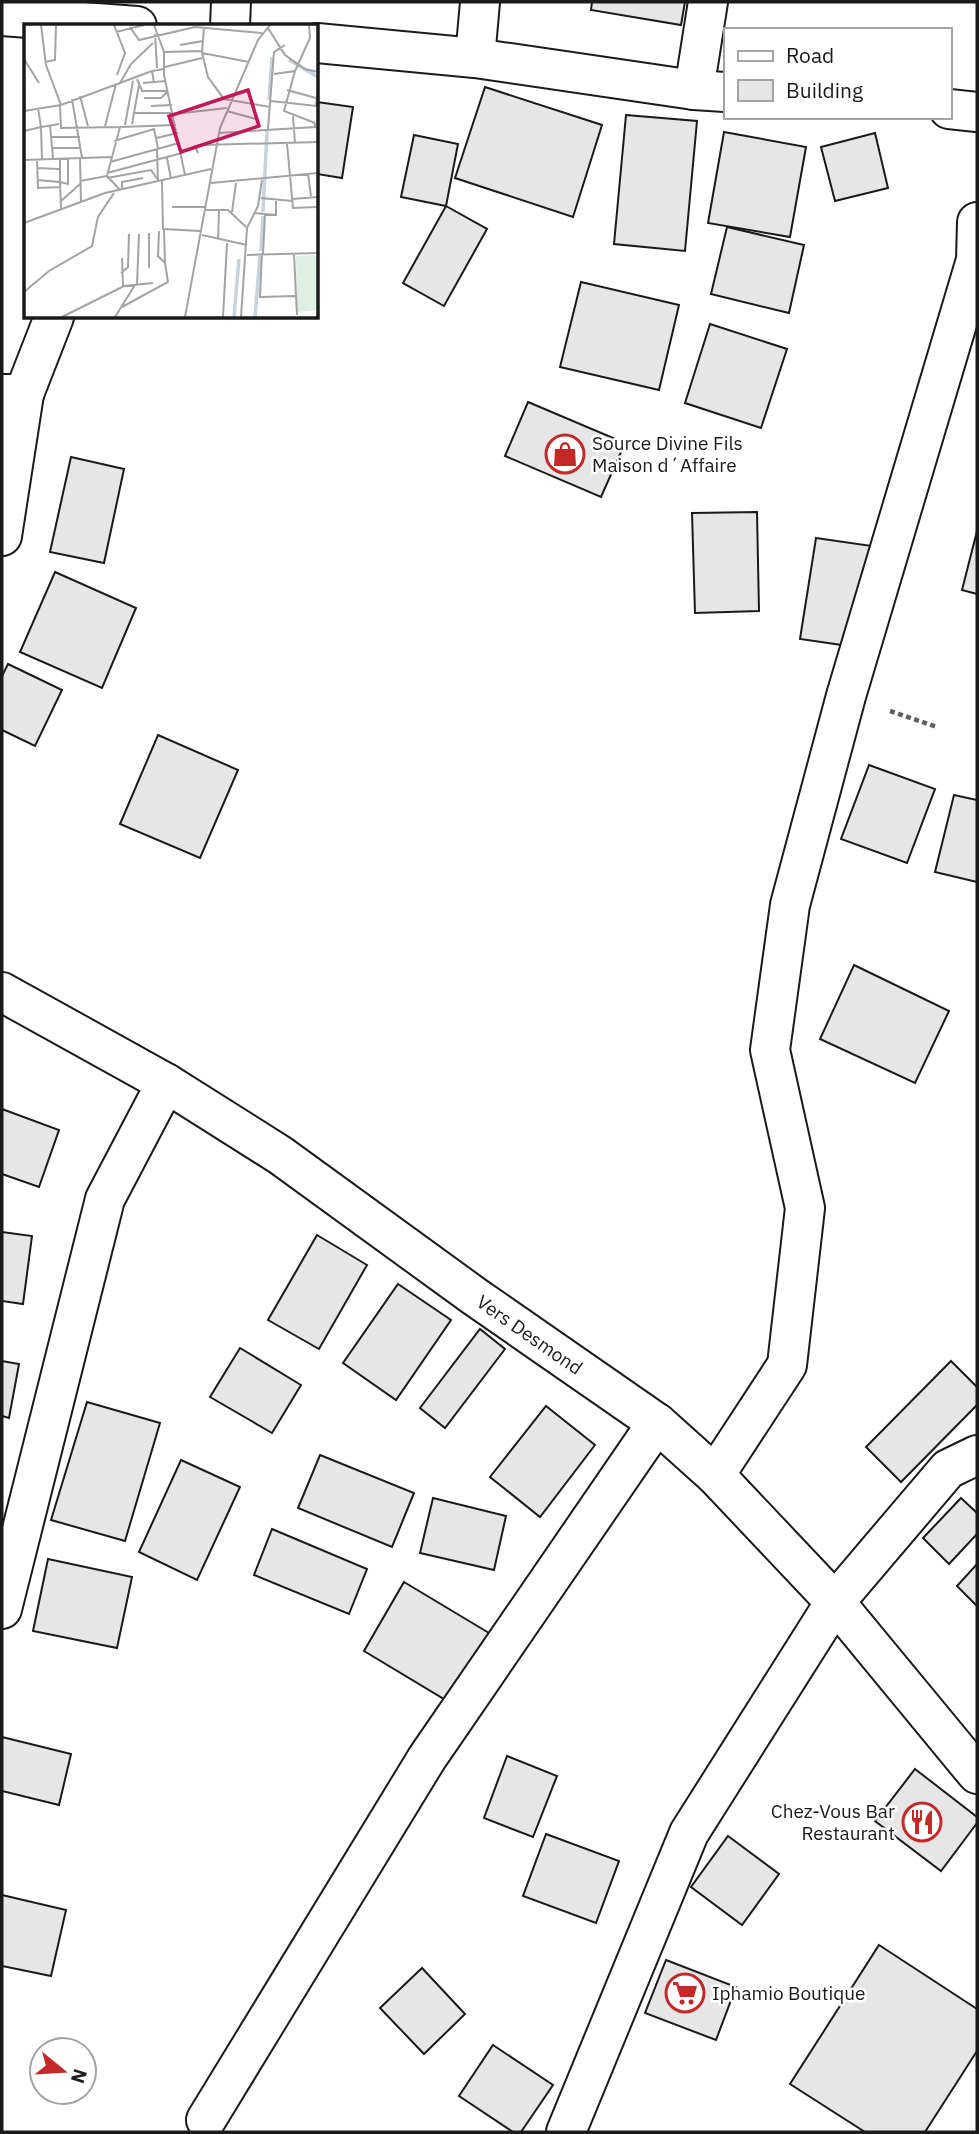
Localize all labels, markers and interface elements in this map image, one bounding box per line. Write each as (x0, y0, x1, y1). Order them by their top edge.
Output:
inset map (24, 24, 318, 318)
legend (724, 28, 951, 119)
text: Road (786, 41, 834, 69)
text: Building (786, 76, 863, 104)
place label: Source Divine Fils Maison d´Affaire (592, 431, 743, 477)
shop icon: Source Divine Fils Maison d´Affaire (544, 433, 586, 475)
street label: Vers Desmond (472, 1290, 587, 1380)
place label: Chez-Vous Bar Restaurant (771, 1799, 895, 1845)
restaurant icon: Chez-Vous Bar Restaurant (901, 1801, 943, 1843)
supermarket icon: Iphamio Boutique (664, 1972, 706, 2014)
place label: Iphamio Boutique (712, 1981, 866, 2005)
north arrow (28, 2036, 98, 2106)
text: N (66, 2066, 93, 2087)

